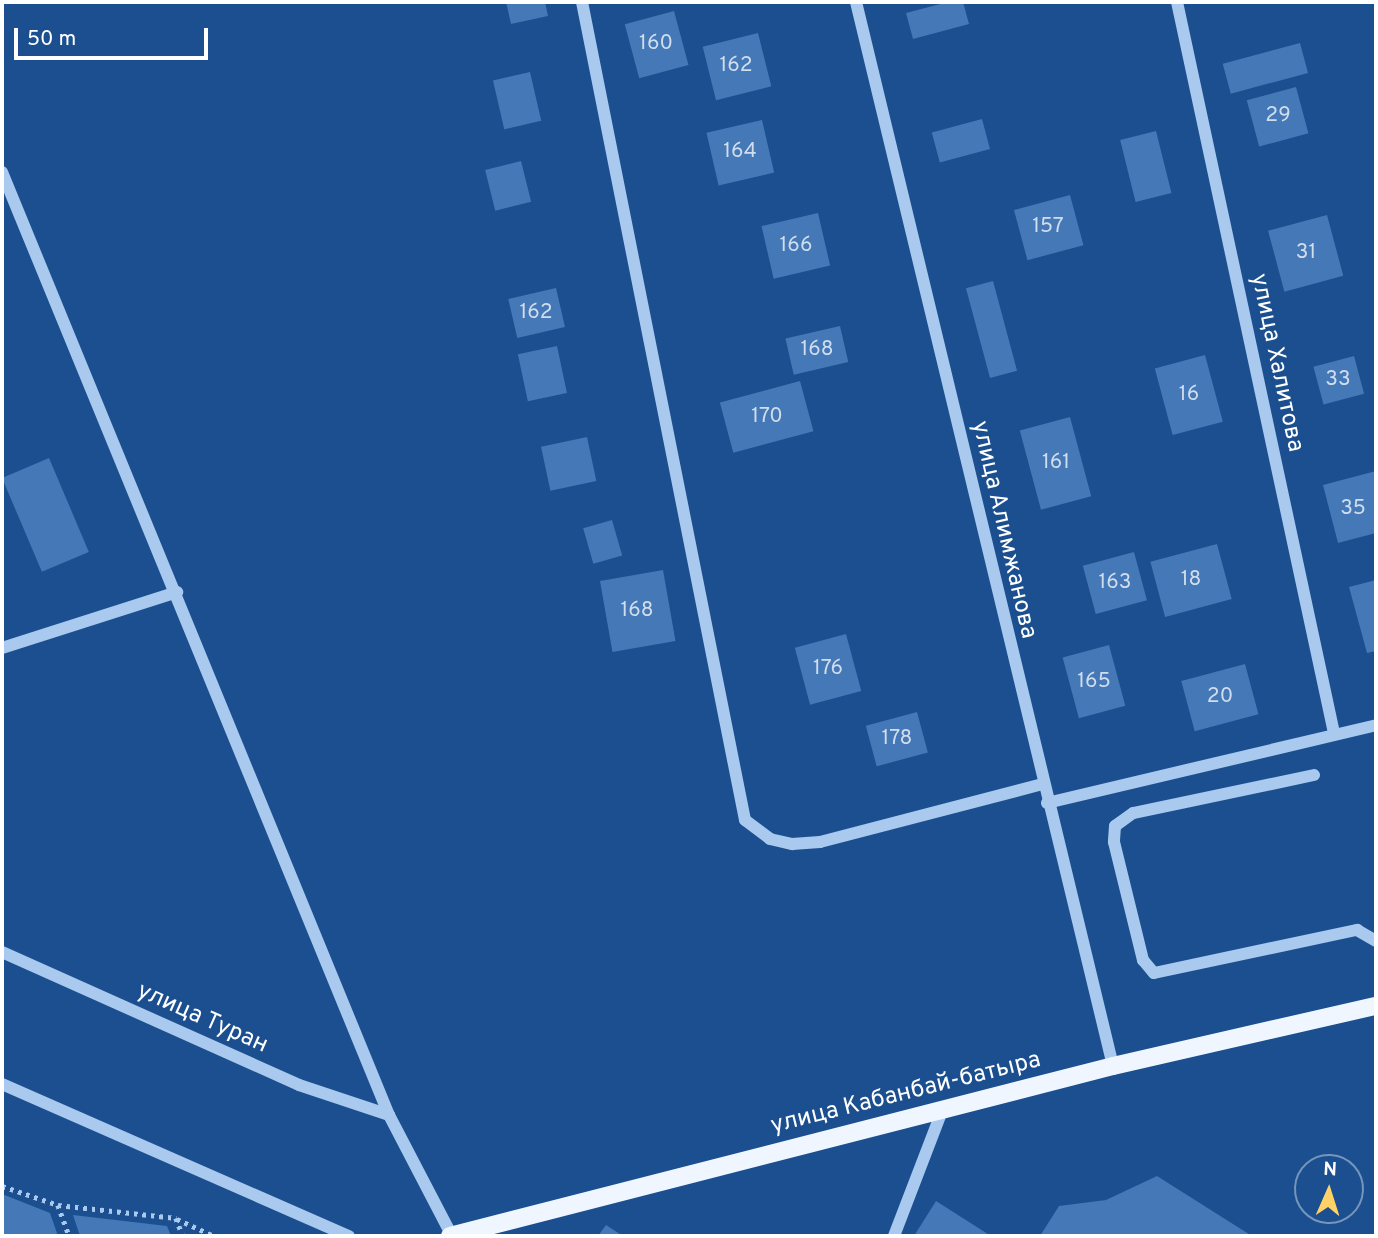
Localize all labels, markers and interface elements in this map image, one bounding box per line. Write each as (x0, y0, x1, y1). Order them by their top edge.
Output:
scale bar (18, 14, 212, 58)
text: 50 m (27, 26, 76, 53)
house number: 160 (639, 31, 673, 57)
house number: 162 (719, 53, 753, 79)
house number: 29 (1265, 103, 1291, 129)
house number: 164 (723, 139, 757, 165)
house number: 157 (1032, 214, 1064, 240)
house number: 166 (780, 233, 812, 259)
house number: 31 (1296, 240, 1316, 266)
street label: улица Халитова (1243, 271, 1309, 455)
house number: 162 (519, 300, 553, 326)
house number: 168 (800, 337, 834, 363)
house number: 33 (1325, 367, 1351, 393)
house number: 16 (1179, 382, 1199, 408)
house number: 170 (751, 404, 783, 430)
street label: улица Алимжанова (964, 418, 1042, 642)
house number: 161 (1042, 450, 1070, 476)
house number: 35 (1340, 496, 1366, 522)
house number: 18 (1181, 567, 1201, 593)
house number: 163 (1098, 570, 1132, 596)
house number: 168 (620, 598, 654, 624)
house number: 176 (813, 656, 843, 682)
house number: 165 (1077, 669, 1111, 695)
house number: 20 (1207, 684, 1233, 710)
house number: 178 (882, 726, 912, 752)
street label: улица Туран (132, 977, 272, 1061)
street label: улица Кабанбай-батыра (768, 1046, 1044, 1142)
north arrow (1294, 1154, 1364, 1224)
text: N (1323, 1158, 1337, 1182)

